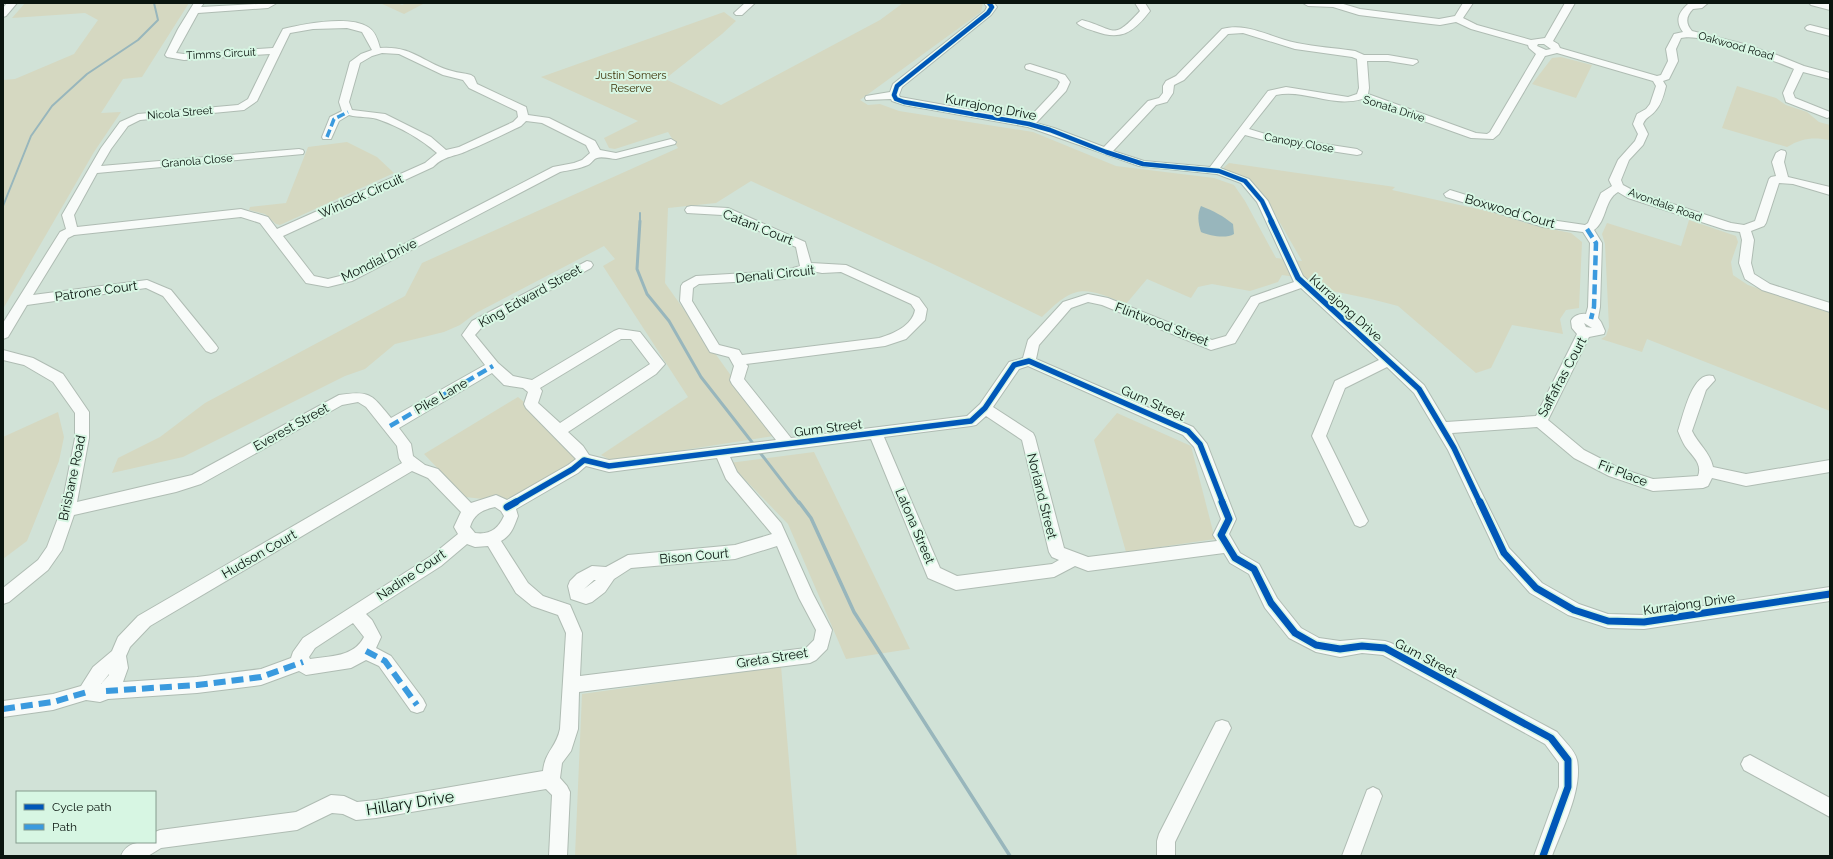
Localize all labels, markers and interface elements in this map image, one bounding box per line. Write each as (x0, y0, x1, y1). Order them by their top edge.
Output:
street label: Oakwood Road (1697, 29, 1775, 63)
street label: Timms Circuit (186, 46, 256, 62)
park label: Justin Somers Reserve (595, 69, 667, 95)
street label: Kurrajong Drive (944, 91, 1038, 123)
street label: Sonata Drive (1361, 93, 1427, 125)
street label: Nicola Street (147, 104, 214, 122)
street label: Canopy Close (1263, 130, 1335, 156)
street label: Granola Close (161, 151, 234, 171)
street label: Winlock Circuit (316, 170, 406, 221)
street label: Avondale Road (1627, 186, 1704, 224)
street label: Boxwood Court (1463, 191, 1557, 231)
street label: Catani Court (721, 206, 796, 248)
street label: Mondial Drive (339, 235, 420, 285)
street label: King Edward Street (476, 261, 585, 330)
street label: Denali Circuit (735, 262, 816, 286)
street label: Kurrajong Drive (1307, 271, 1386, 345)
street label: Patrone Court (54, 278, 139, 304)
street label: Flintwood Street (1113, 299, 1212, 349)
street label: Saffafras Court (1535, 334, 1590, 420)
street label: Pike Lane (412, 375, 470, 417)
street label: Gum Street (1119, 382, 1188, 424)
street label: Everest Street (251, 400, 332, 454)
street label: Gum Street (793, 416, 863, 440)
street label: Brisbane Road (56, 434, 88, 522)
street label: Norland Street (1024, 452, 1060, 541)
street label: Fir Place (1596, 457, 1650, 489)
street label: Latona Street (892, 486, 938, 567)
street label: Hudson Court (219, 526, 300, 581)
street label: Bison Court (659, 545, 730, 567)
street label: Nadine Court (374, 546, 449, 604)
street label: Kurrajong Drive (1642, 590, 1736, 618)
street label: Gum Street (1392, 635, 1460, 681)
street label: Greta Street (735, 645, 809, 671)
street label: Hillary Drive (365, 787, 455, 819)
legend (16, 791, 156, 843)
text: Cycle path (52, 800, 111, 814)
text: Path (52, 820, 77, 834)

